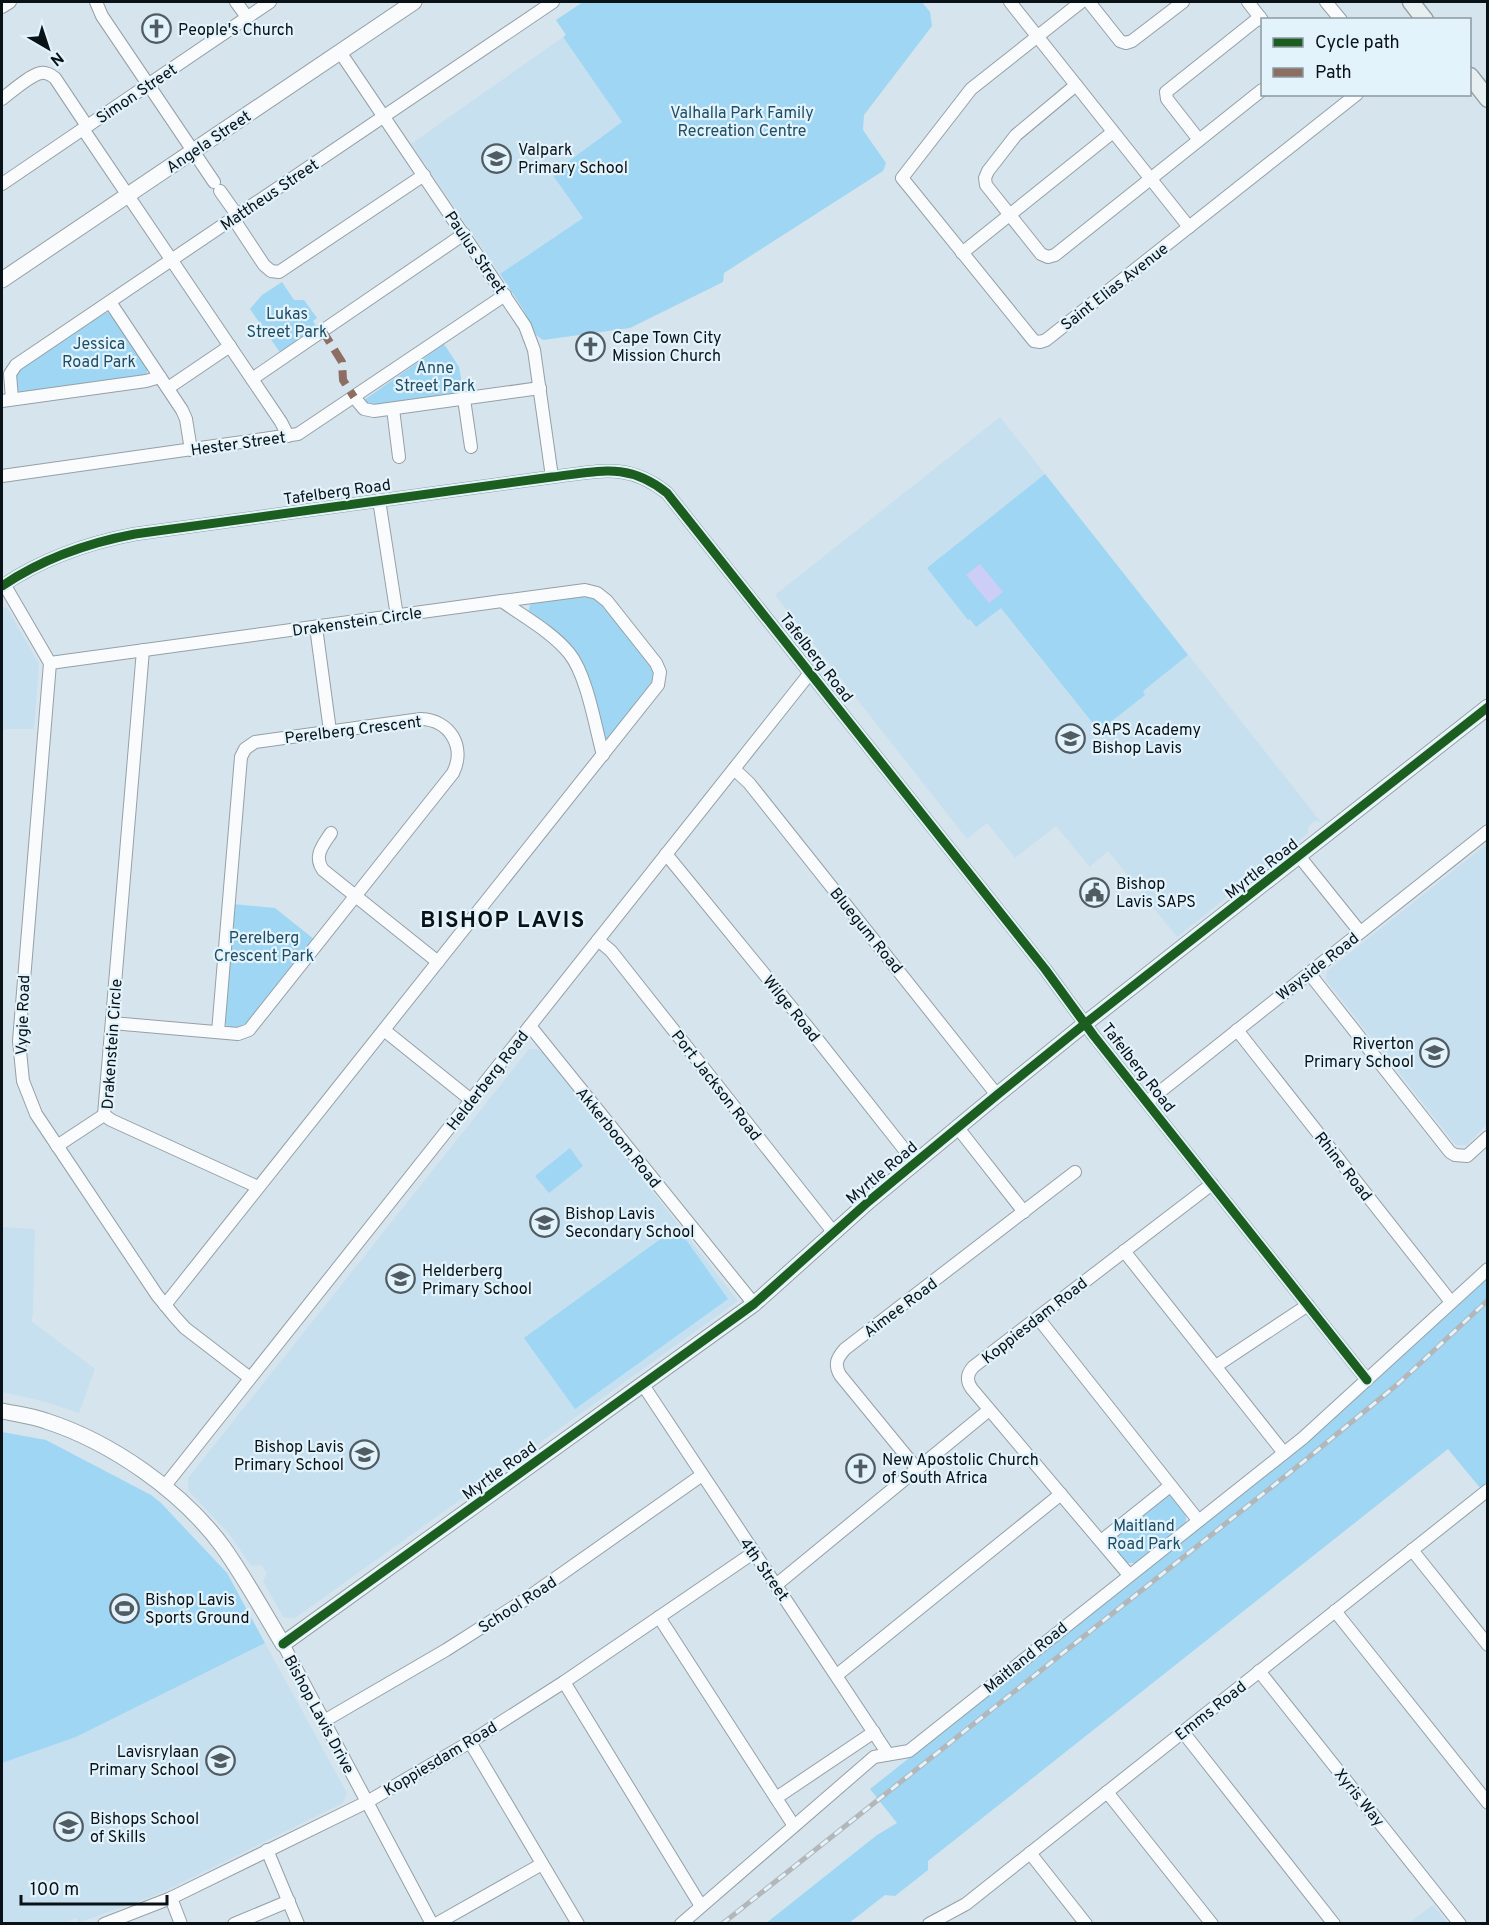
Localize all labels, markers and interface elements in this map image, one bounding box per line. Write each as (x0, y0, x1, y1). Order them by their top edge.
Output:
church icon: People's Church (141, 13, 173, 45)
north arrow (18, 18, 78, 78)
legend (1261, 18, 1471, 96)
place label: People's Church (178, 21, 294, 41)
text: Cycle path (1315, 32, 1400, 55)
text: N (45, 47, 67, 69)
street label: Simon Street (93, 60, 181, 129)
text: Path (1315, 62, 1352, 85)
park label: Valhalla Park Family Recreation Centre (670, 104, 814, 142)
street label: Angela Street (163, 107, 255, 178)
place label: Valpark Primary School (518, 141, 628, 179)
school or university icon: Valpark Primary School (481, 142, 513, 174)
street label: Mattheus Street (217, 155, 323, 236)
street label: Paulus Street (439, 208, 509, 298)
street label: Saint Elias Avenue (1057, 239, 1173, 336)
park label: Lukas Street Park (247, 305, 327, 343)
place label: Cape Town City Mission Church (612, 329, 722, 367)
church icon: Cape Town City Mission Church (575, 330, 607, 362)
park label: Jessica Road Park (62, 335, 136, 373)
park label: Anne Street Park (395, 359, 475, 397)
street label: Hester Street (189, 428, 287, 462)
street label: Tafelberg Road (282, 476, 392, 510)
street label: Drakenstein Circle (291, 604, 423, 642)
street label: Tafelberg Road (774, 609, 857, 707)
street label: Perelberg Crescent (284, 713, 423, 749)
place label: SAPS Academy Bishop Lavis (1092, 721, 1201, 759)
school or university icon: SAPS Academy Bishop Lavis (1055, 722, 1087, 754)
street label: Myrtle Road (1222, 835, 1303, 904)
place label: Bishop Lavis SAPS (1116, 875, 1196, 913)
public building icon: Bishop Lavis SAPS (1079, 876, 1111, 908)
street label: Bluegum Road (825, 884, 906, 978)
district label: BISHOP LAVIS (420, 908, 586, 935)
park label: Perelberg Crescent Park (214, 929, 314, 967)
street label: Wayside Road (1273, 929, 1364, 1006)
street label: Wilge Road (757, 972, 823, 1047)
street label: Vygie Road (13, 974, 35, 1056)
street label: Drakenstein Circle (98, 978, 128, 1110)
street label: Tafelberg Road (1096, 1019, 1179, 1117)
street label: Helderberg Road (443, 1027, 534, 1135)
street label: Port Jackson Road (666, 1027, 765, 1146)
place label: Riverton Primary School (1304, 1035, 1414, 1073)
school or university icon: Riverton Primary School (1419, 1036, 1451, 1068)
street label: Akkerboom Road (571, 1084, 664, 1193)
street label: Rhine Road (1309, 1129, 1376, 1206)
street label: Myrtle Road (842, 1138, 922, 1209)
place label: Bishop Lavis Secondary School (565, 1205, 694, 1243)
school or university icon: Bishop Lavis Secondary School (528, 1206, 560, 1238)
place label: Helderberg Primary School (422, 1262, 532, 1300)
school or university icon: Helderberg Primary School (385, 1263, 417, 1295)
street label: Aimee Road (860, 1274, 942, 1343)
street label: Koppiesdam Road (978, 1274, 1092, 1369)
place label: Bishop Lavis Primary School (234, 1438, 344, 1476)
street label: Myrtle Road (459, 1438, 541, 1505)
school or university icon: Bishop Lavis Primary School (349, 1439, 381, 1471)
place label: New Apostolic Church of South Africa (882, 1451, 1039, 1489)
church icon: New Apostolic Church of South Africa (845, 1452, 877, 1484)
park label: Maitland Road Park (1107, 1517, 1181, 1555)
street label: 4th Street (734, 1535, 792, 1606)
street label: School Road (475, 1573, 561, 1638)
place label: Bishop Lavis Sports Ground (145, 1591, 249, 1629)
sports icon: Bishop Lavis Sports Ground (108, 1592, 140, 1624)
street label: Maitland Road (980, 1619, 1072, 1699)
street label: Bishop Lavis Drive (278, 1652, 358, 1778)
street label: Emms Road (1172, 1677, 1251, 1746)
street label: Koppiesdam Road (381, 1718, 501, 1801)
place label: Lavisrylaan Primary School (89, 1743, 199, 1781)
school or university icon: Lavisrylaan Primary School (204, 1744, 236, 1776)
street label: Xyris Way (1329, 1765, 1388, 1831)
place label: Bishops School of Skills (90, 1810, 199, 1848)
school or university icon: Bishops School of Skills (53, 1811, 85, 1843)
scale bar (21, 1868, 166, 1906)
text: 100 m (30, 1879, 79, 1902)

